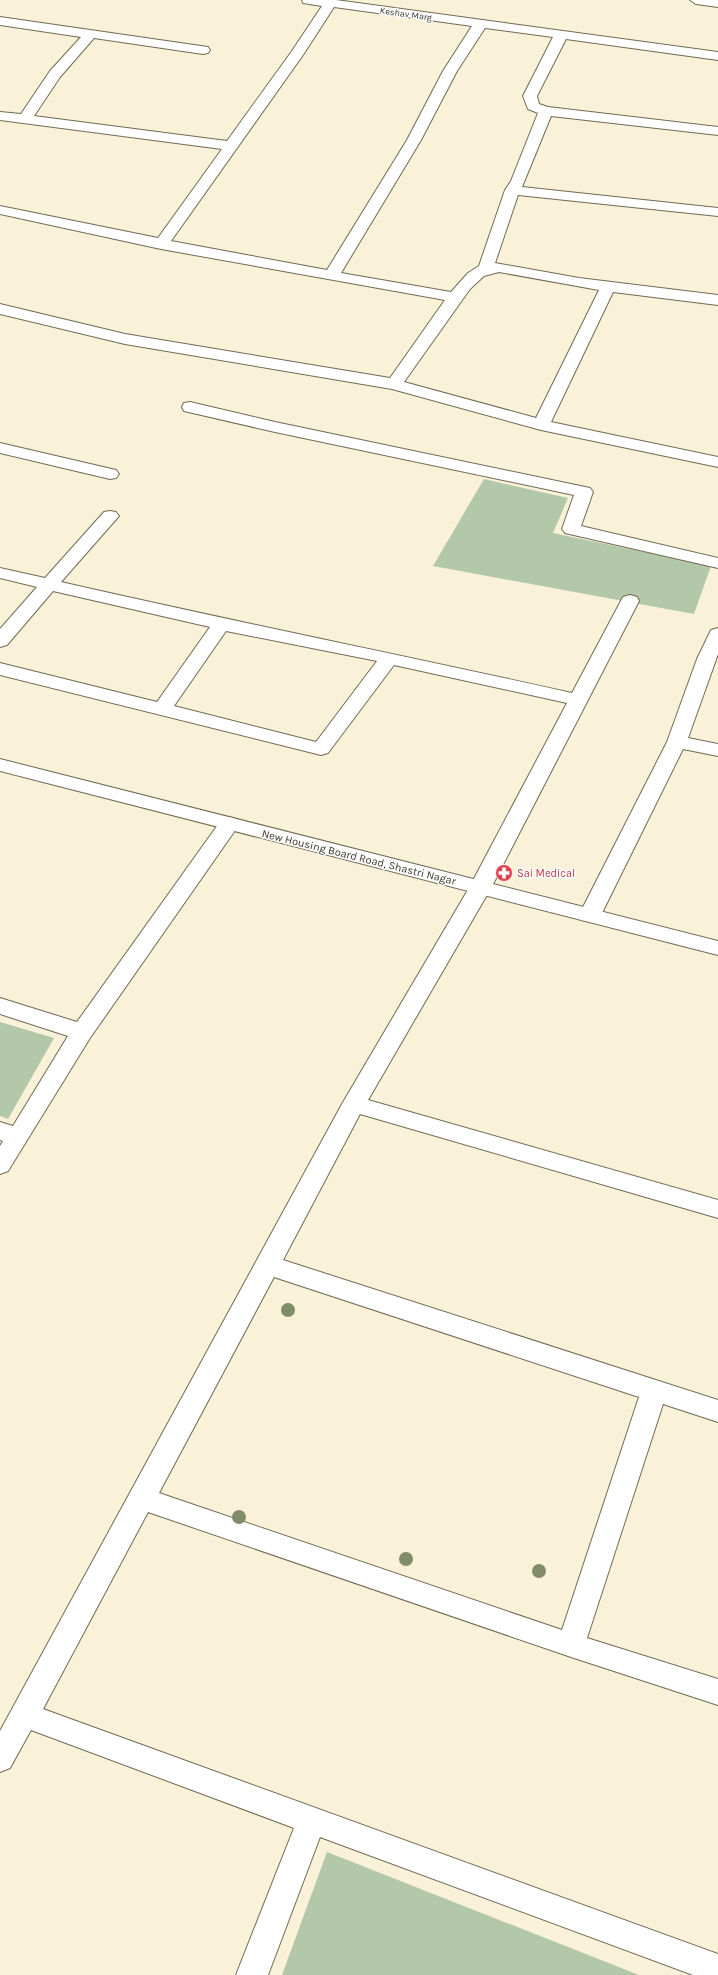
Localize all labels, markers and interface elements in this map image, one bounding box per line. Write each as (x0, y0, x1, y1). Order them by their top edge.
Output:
street label: Keshav Marg (379, 5, 433, 23)
street label: New Housing Board Road, Shastri Nagar (261, 827, 457, 888)
pharmacy icon: Sai Medical (494, 863, 514, 883)
place label: Sai Medical (517, 867, 575, 880)

